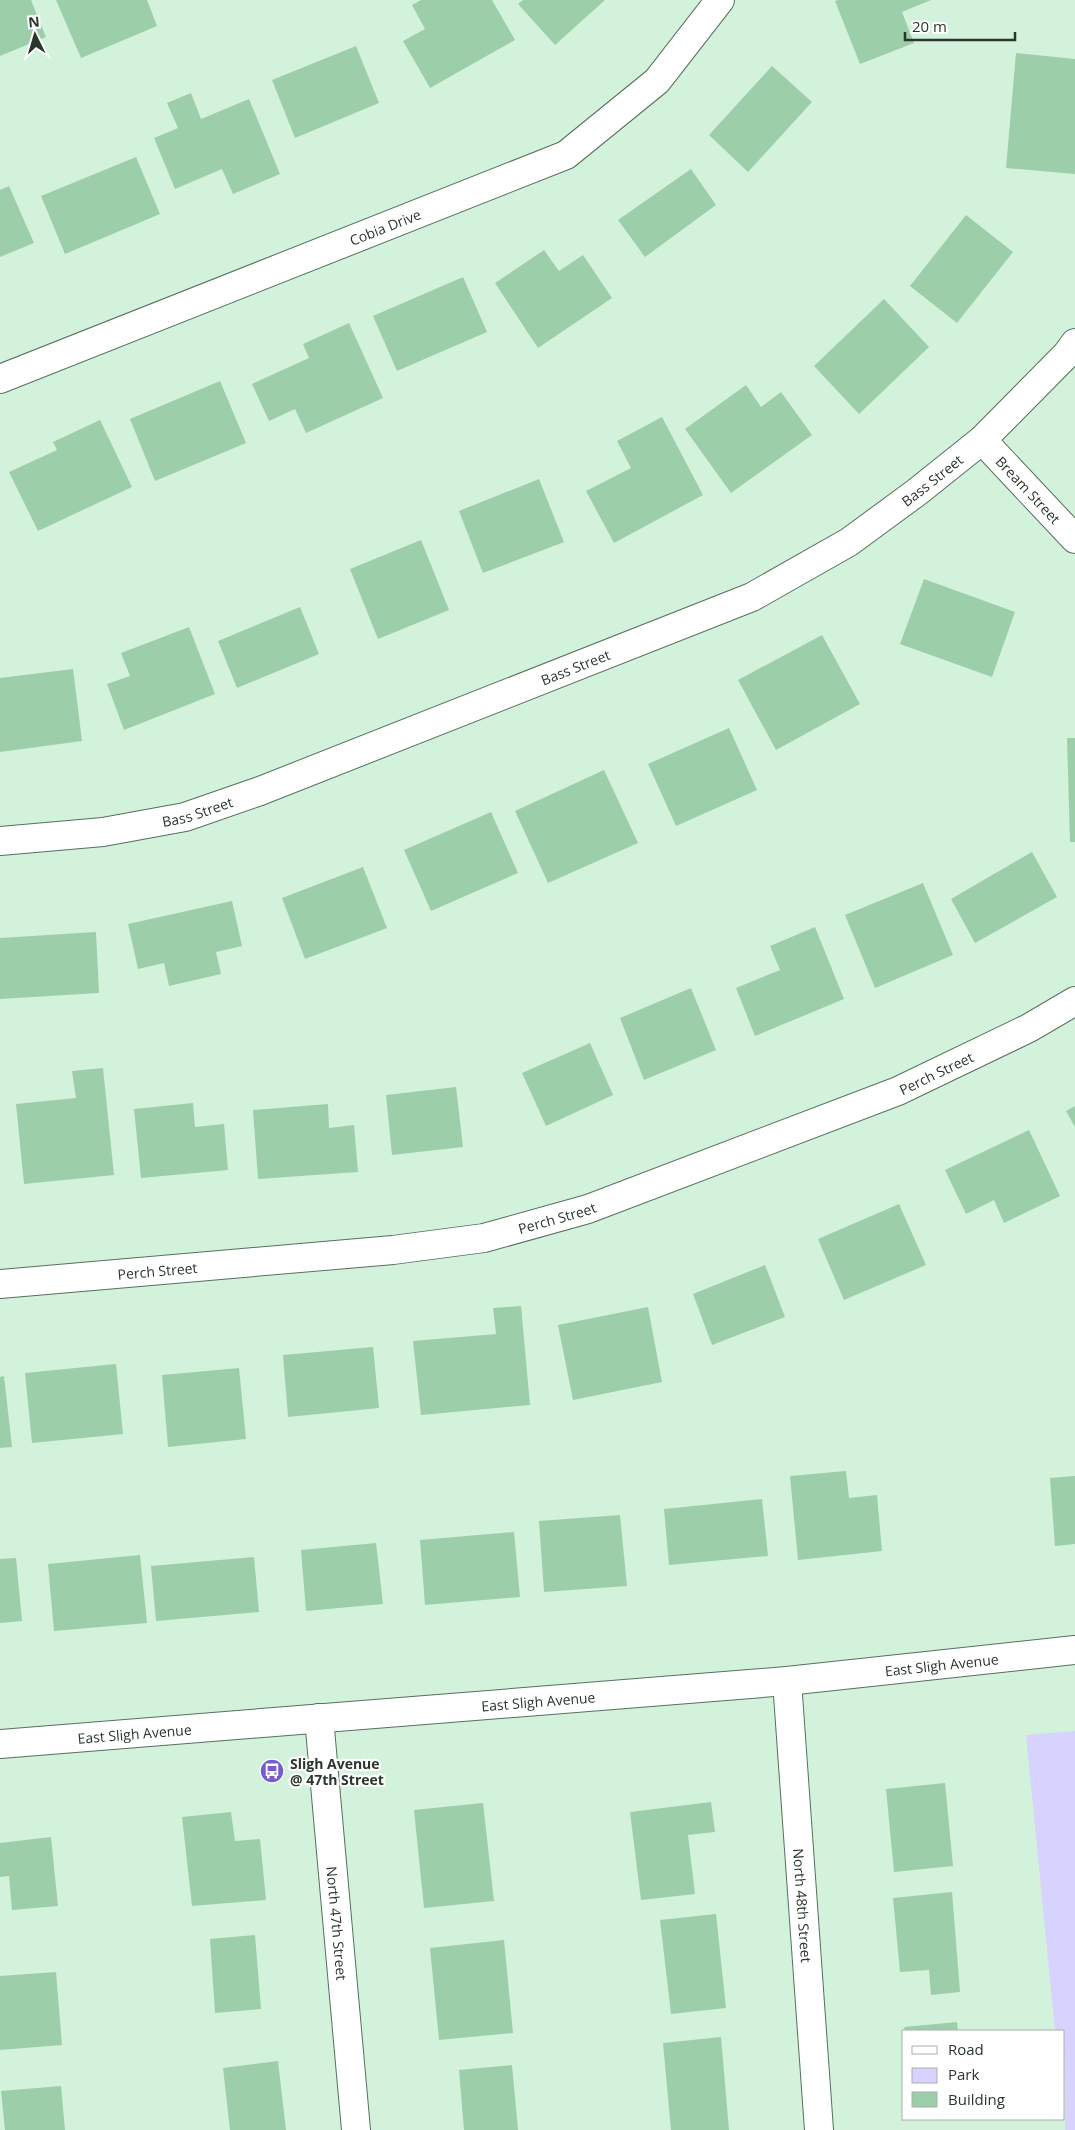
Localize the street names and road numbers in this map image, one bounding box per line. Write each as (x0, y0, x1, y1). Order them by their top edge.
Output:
street label: Cobia Drive (347, 204, 423, 249)
street label: Bass Street (897, 450, 966, 510)
street label: Bream Street (992, 452, 1065, 527)
street label: Bass Street (538, 644, 613, 689)
street label: Bass Street (160, 792, 235, 831)
street label: Perch Street (896, 1047, 976, 1099)
street label: Perch Street (516, 1197, 599, 1238)
street label: Perch Street (117, 1257, 198, 1283)
street label: East Sligh Avenue (884, 1649, 1000, 1680)
street label: East Sligh Avenue (481, 1687, 596, 1715)
street label: East Sligh Avenue (77, 1719, 192, 1747)
street label: North 48th Street (789, 1848, 817, 1963)
street label: North 47th Street (323, 1865, 352, 1981)

